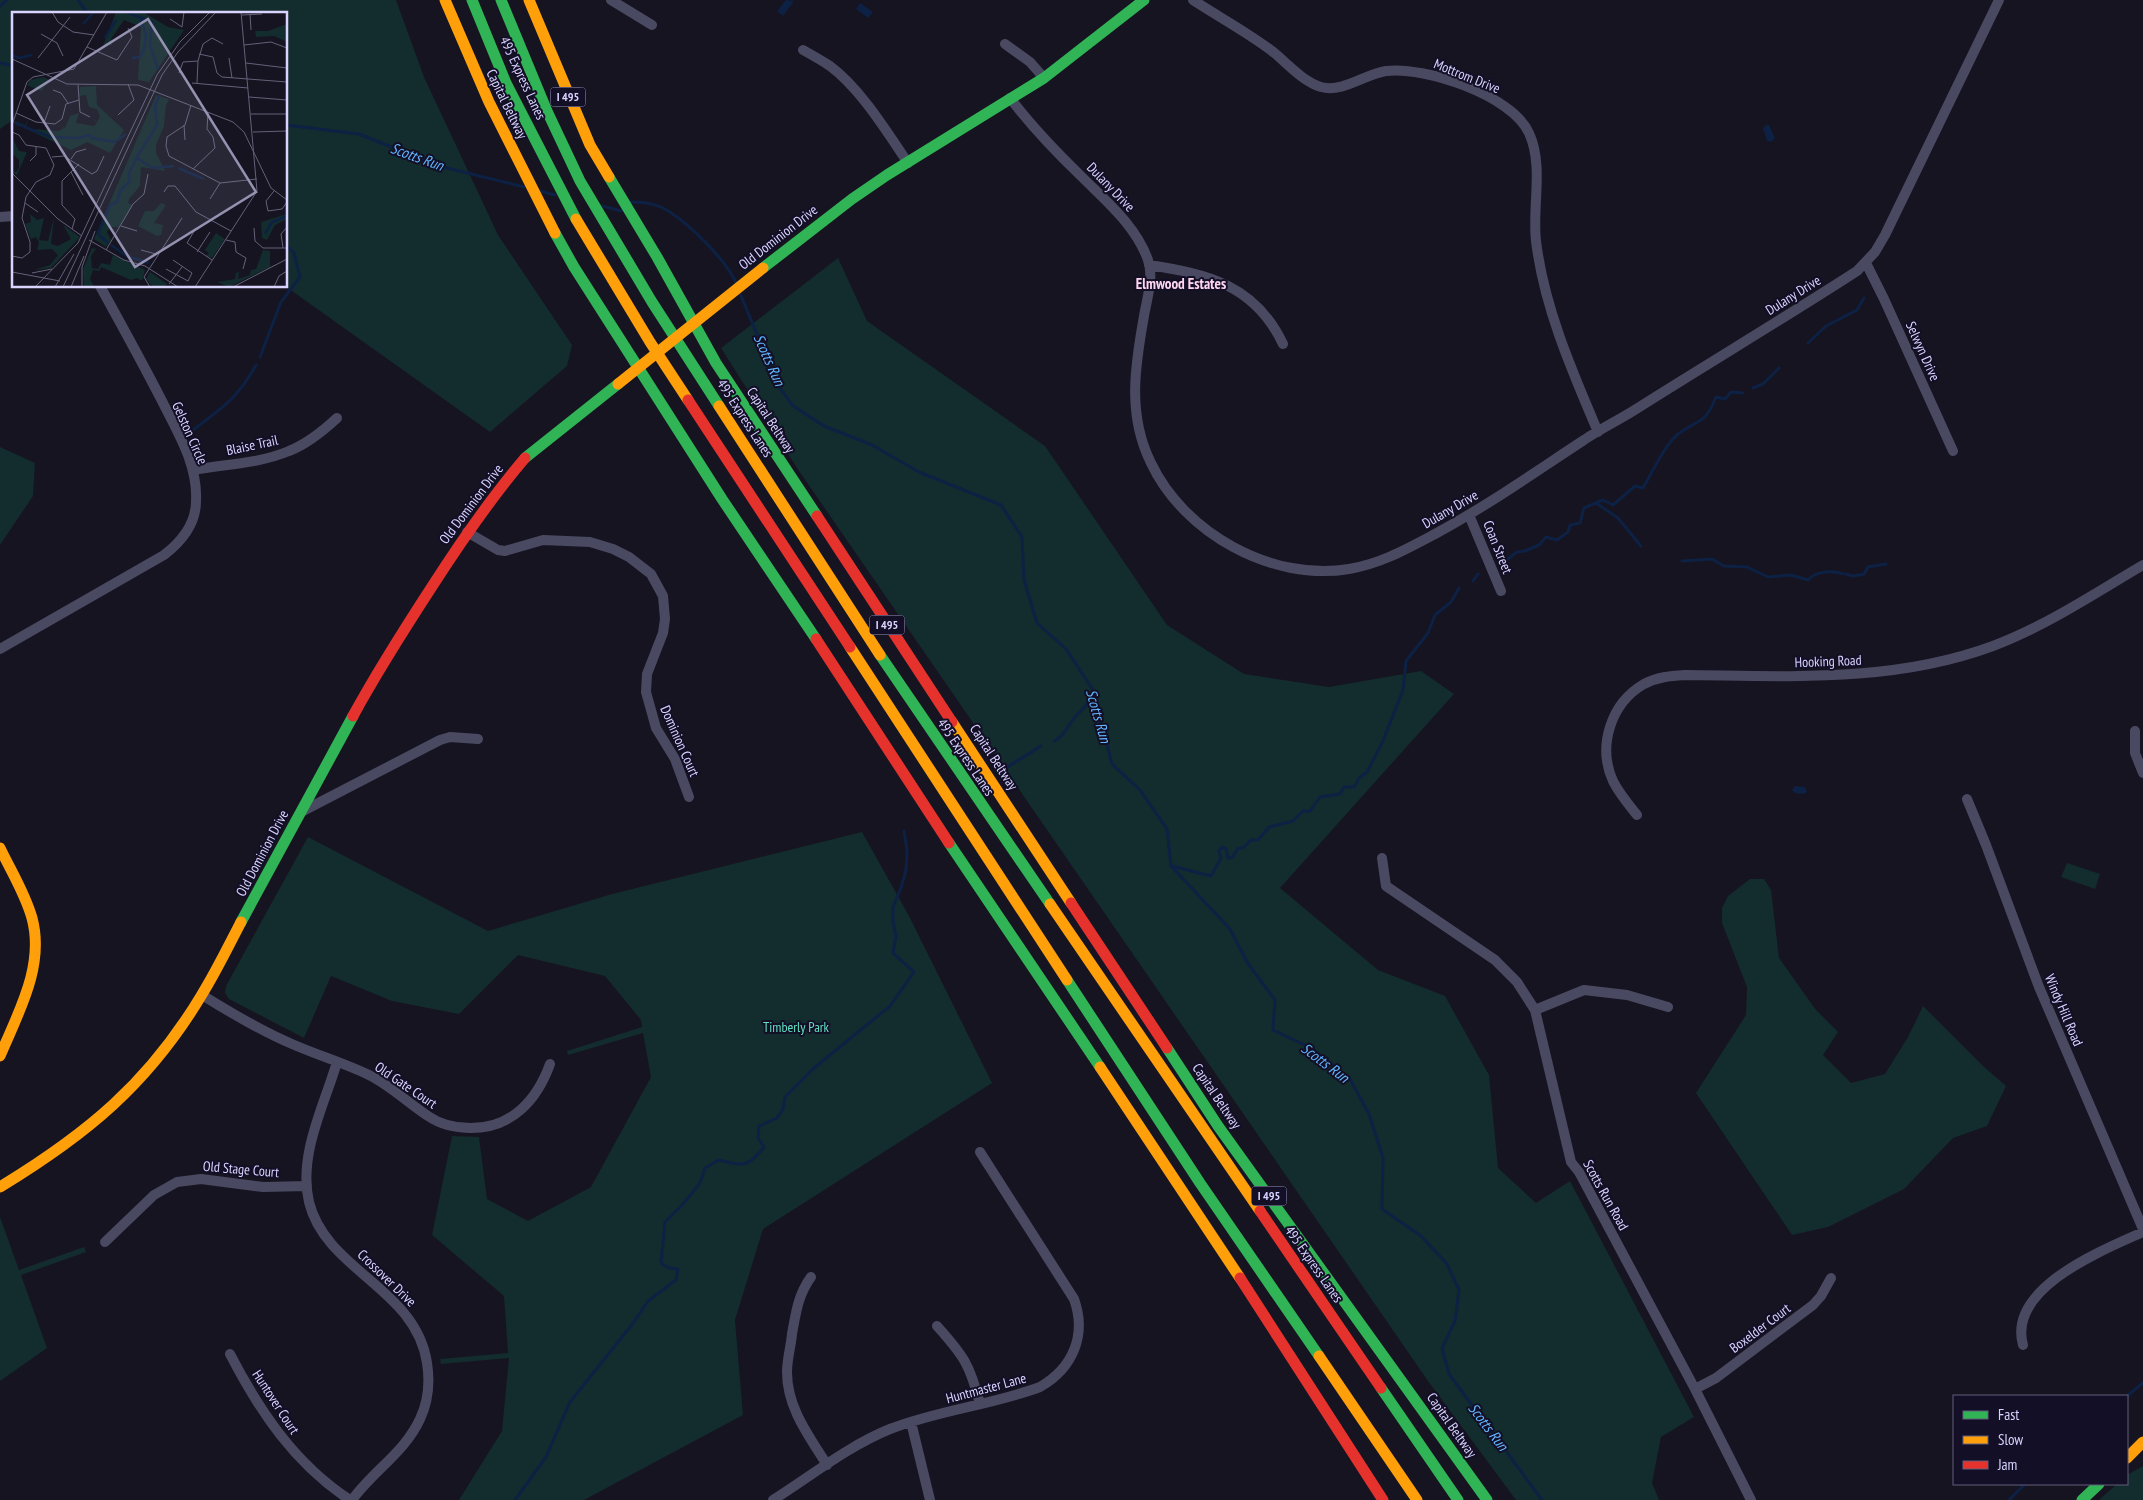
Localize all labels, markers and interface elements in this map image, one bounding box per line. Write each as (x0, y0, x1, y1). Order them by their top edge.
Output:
inset map (12, 12, 288, 288)
street label: 495 Express Lanes (496, 34, 550, 123)
street label: Mottrom Drive (1431, 55, 1503, 98)
street label: Capital Beltway (482, 66, 532, 142)
road number: I 495 (550, 88, 586, 106)
water label: Scotts Run (388, 138, 447, 175)
street label: Dulany Drive (1083, 159, 1139, 216)
street label: Old Dominion Drive (735, 200, 821, 273)
street label: Dulany Drive (1762, 271, 1824, 319)
district label: Elmwood Estates (1136, 274, 1226, 293)
street label: Selwyn Drive (1902, 318, 1944, 384)
water label: Scotts Run (750, 331, 790, 390)
street label: 495 Express Lanes (713, 376, 777, 461)
street label: Capital Beltway (743, 384, 799, 457)
street label: Gelston Circle (168, 399, 212, 467)
street label: Blaise Trail (224, 431, 280, 459)
street label: Old Dominion Drive (435, 460, 507, 547)
street label: Dulany Drive (1419, 486, 1481, 532)
street label: Coan Street (1479, 518, 1517, 576)
road number: I 495 (870, 616, 904, 634)
street label: Hooking Road (1794, 651, 1862, 671)
water label: Scotts Run (1082, 687, 1116, 746)
street label: Dominion Court (656, 703, 704, 780)
street label: 495 Express Lanes (933, 715, 999, 799)
street label: Capital Beltway (966, 721, 1022, 794)
street label: Old Dominion Drive (232, 807, 292, 899)
street label: Windy Hill Road (2041, 971, 2087, 1049)
park label: Timberly Park (763, 1018, 830, 1036)
water label: Scotts Run (1298, 1039, 1354, 1088)
street label: Old Gate Court (371, 1058, 441, 1112)
street label: Capital Beltway (1188, 1060, 1246, 1133)
street label: Old Stage Court (202, 1157, 280, 1181)
street label: Scotts Run Road (1579, 1157, 1633, 1233)
road number: I 495 (1252, 1186, 1286, 1206)
street label: 495 Express Lanes (1281, 1222, 1347, 1306)
street label: Crossover Drive (354, 1245, 420, 1311)
street label: Boxelder Court (1726, 1299, 1794, 1357)
street label: Huntover Court (248, 1366, 304, 1438)
street label: Huntmaster Lane (944, 1369, 1028, 1407)
street label: Capital Beltway (1423, 1389, 1481, 1462)
legend (1953, 1395, 2128, 1485)
water label: Scotts Run (1464, 1399, 1513, 1455)
text: Fast (1998, 1405, 2019, 1424)
text: Slow (1998, 1430, 2023, 1449)
text: Jam (1997, 1455, 2017, 1474)

